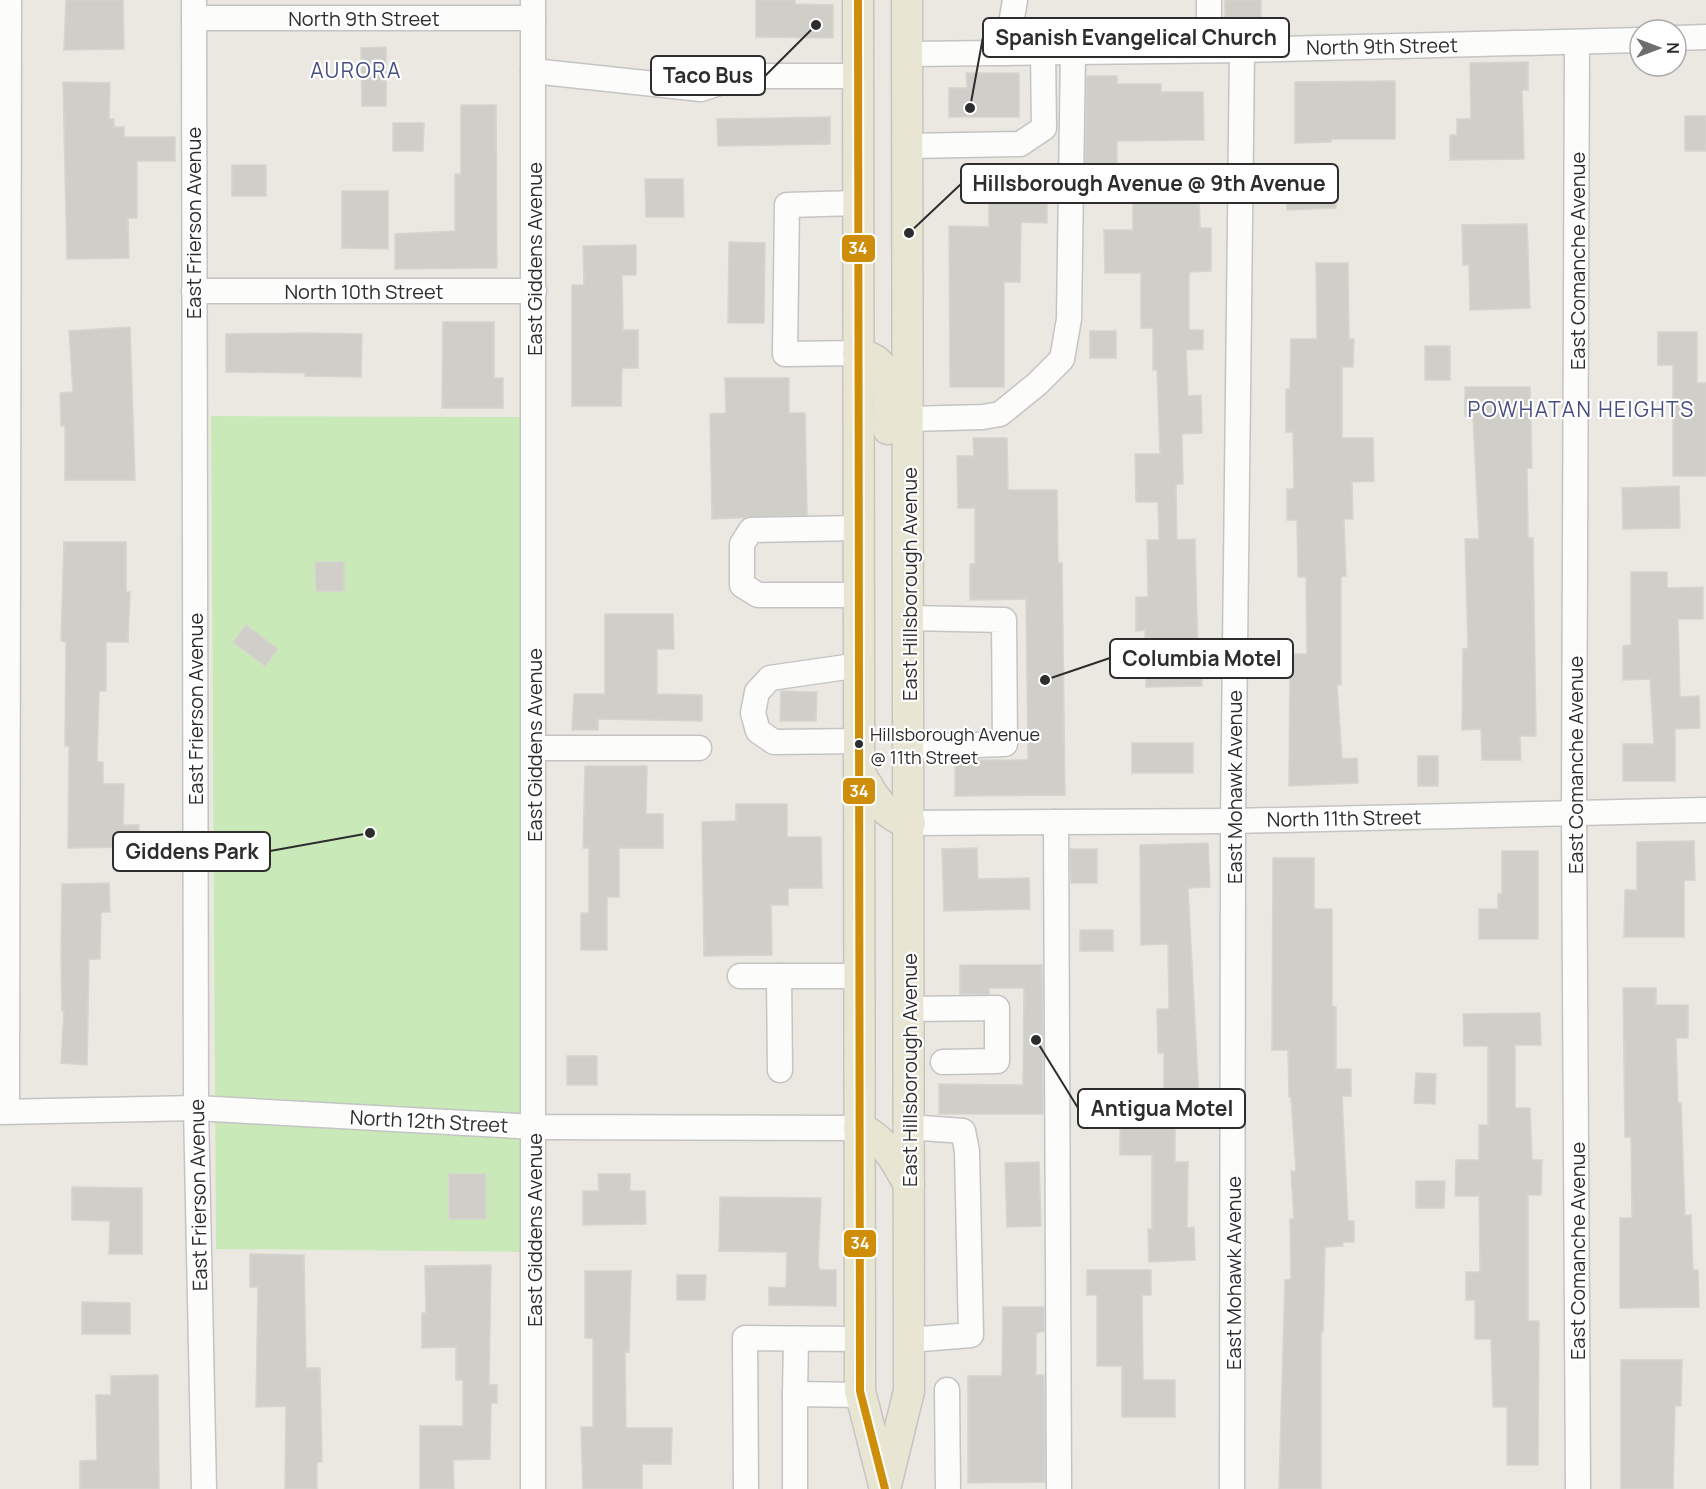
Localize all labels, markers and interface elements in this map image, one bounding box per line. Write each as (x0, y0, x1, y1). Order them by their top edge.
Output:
street label: North 9th Street (288, 5, 440, 32)
callout: Spanish Evangelical Church (983, 18, 1289, 57)
north arrow (1628, 18, 1688, 78)
text: Spanish Evangelical Church (995, 23, 1277, 51)
street label: North 9th Street (1306, 31, 1458, 61)
text: N (1662, 42, 1684, 54)
district label: AURORA (310, 56, 402, 84)
callout: Taco Bus (651, 56, 765, 95)
text: Taco Bus (663, 61, 753, 89)
street label: East Frierson Avenue (180, 127, 207, 319)
street label: East Comanche Avenue (1564, 152, 1591, 370)
street label: East Giddens Avenue (521, 162, 548, 356)
callout: Hillsborough Avenue @ 9th Avenue (961, 164, 1338, 203)
text: Hillsborough Avenue @ 9th Avenue (972, 169, 1326, 197)
line badge: 34 (841, 234, 876, 263)
text: 34 (848, 237, 868, 259)
street label: North 10th Street (284, 278, 444, 305)
district label: POWHATAN HEIGHTS (1467, 395, 1695, 423)
street label: East Hillsborough Avenue (896, 467, 923, 701)
street label: East Frierson Avenue (182, 613, 209, 805)
callout: Columbia Motel (1110, 639, 1293, 678)
text: Columbia Motel (1122, 644, 1282, 672)
street label: East Giddens Avenue (521, 648, 548, 842)
street label: East Comanche Avenue (1562, 656, 1589, 874)
street label: East Mohawk Avenue (1221, 690, 1248, 884)
place label: Hillsborough Avenue @ 11th Street (870, 722, 1040, 769)
marker: Hillsborough Avenue @ 11th Street (853, 738, 865, 750)
line badge: 34 (842, 777, 876, 805)
text: 34 (849, 780, 869, 802)
street label: North 11th Street (1266, 803, 1422, 833)
callout: Giddens Park (113, 832, 270, 871)
text: Giddens Park (125, 837, 259, 865)
street label: East Hillsborough Avenue (896, 953, 923, 1187)
callout: Antigua Motel (1078, 1089, 1245, 1128)
text: Antigua Motel (1091, 1094, 1233, 1122)
street label: East Frierson Avenue (183, 1099, 213, 1291)
street label: North 12th Street (349, 1103, 509, 1139)
street label: East Giddens Avenue (521, 1133, 548, 1327)
street label: East Comanche Avenue (1564, 1142, 1591, 1360)
street label: East Mohawk Avenue (1220, 1176, 1247, 1370)
line badge: 34 (843, 1229, 877, 1258)
text: 34 (850, 1232, 870, 1254)

